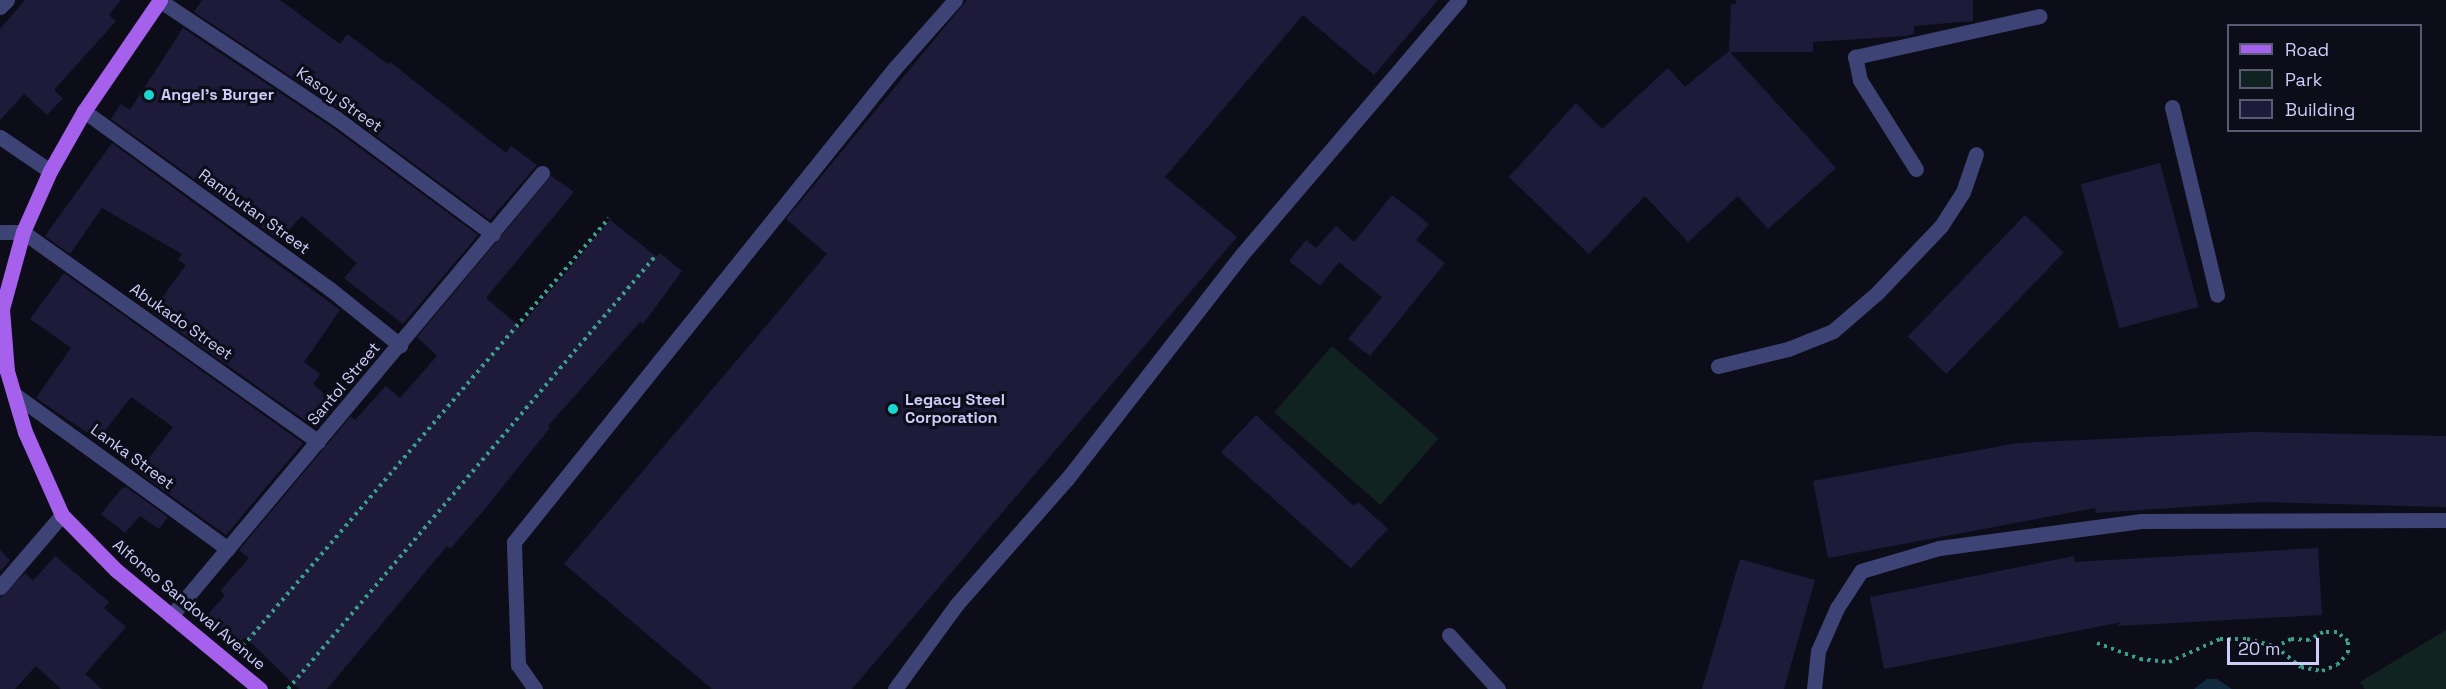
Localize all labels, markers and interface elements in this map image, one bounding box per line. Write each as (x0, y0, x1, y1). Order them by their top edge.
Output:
legend (2227, 24, 2422, 132)
text: Road (2285, 38, 2329, 61)
street label: Kasoy Street (293, 63, 385, 137)
text: Park (2285, 68, 2322, 91)
place label: Angel's Burger (161, 85, 274, 105)
marker: Angel's Burger (142, 88, 156, 102)
text: Building (2285, 98, 2355, 121)
street label: Rambutan Street (195, 165, 313, 259)
street label: Abukado Street (126, 279, 236, 365)
street label: Santol Street (304, 339, 384, 429)
place label: Legacy Steel Corporation (905, 390, 1005, 428)
marker: Legacy Steel Corporation (886, 402, 900, 416)
street label: Lanka Street (87, 420, 177, 494)
street label: Alfonso Sandoval Avenue (109, 535, 269, 675)
scale bar (2230, 626, 2322, 664)
text: 20 m (2238, 637, 2281, 660)

